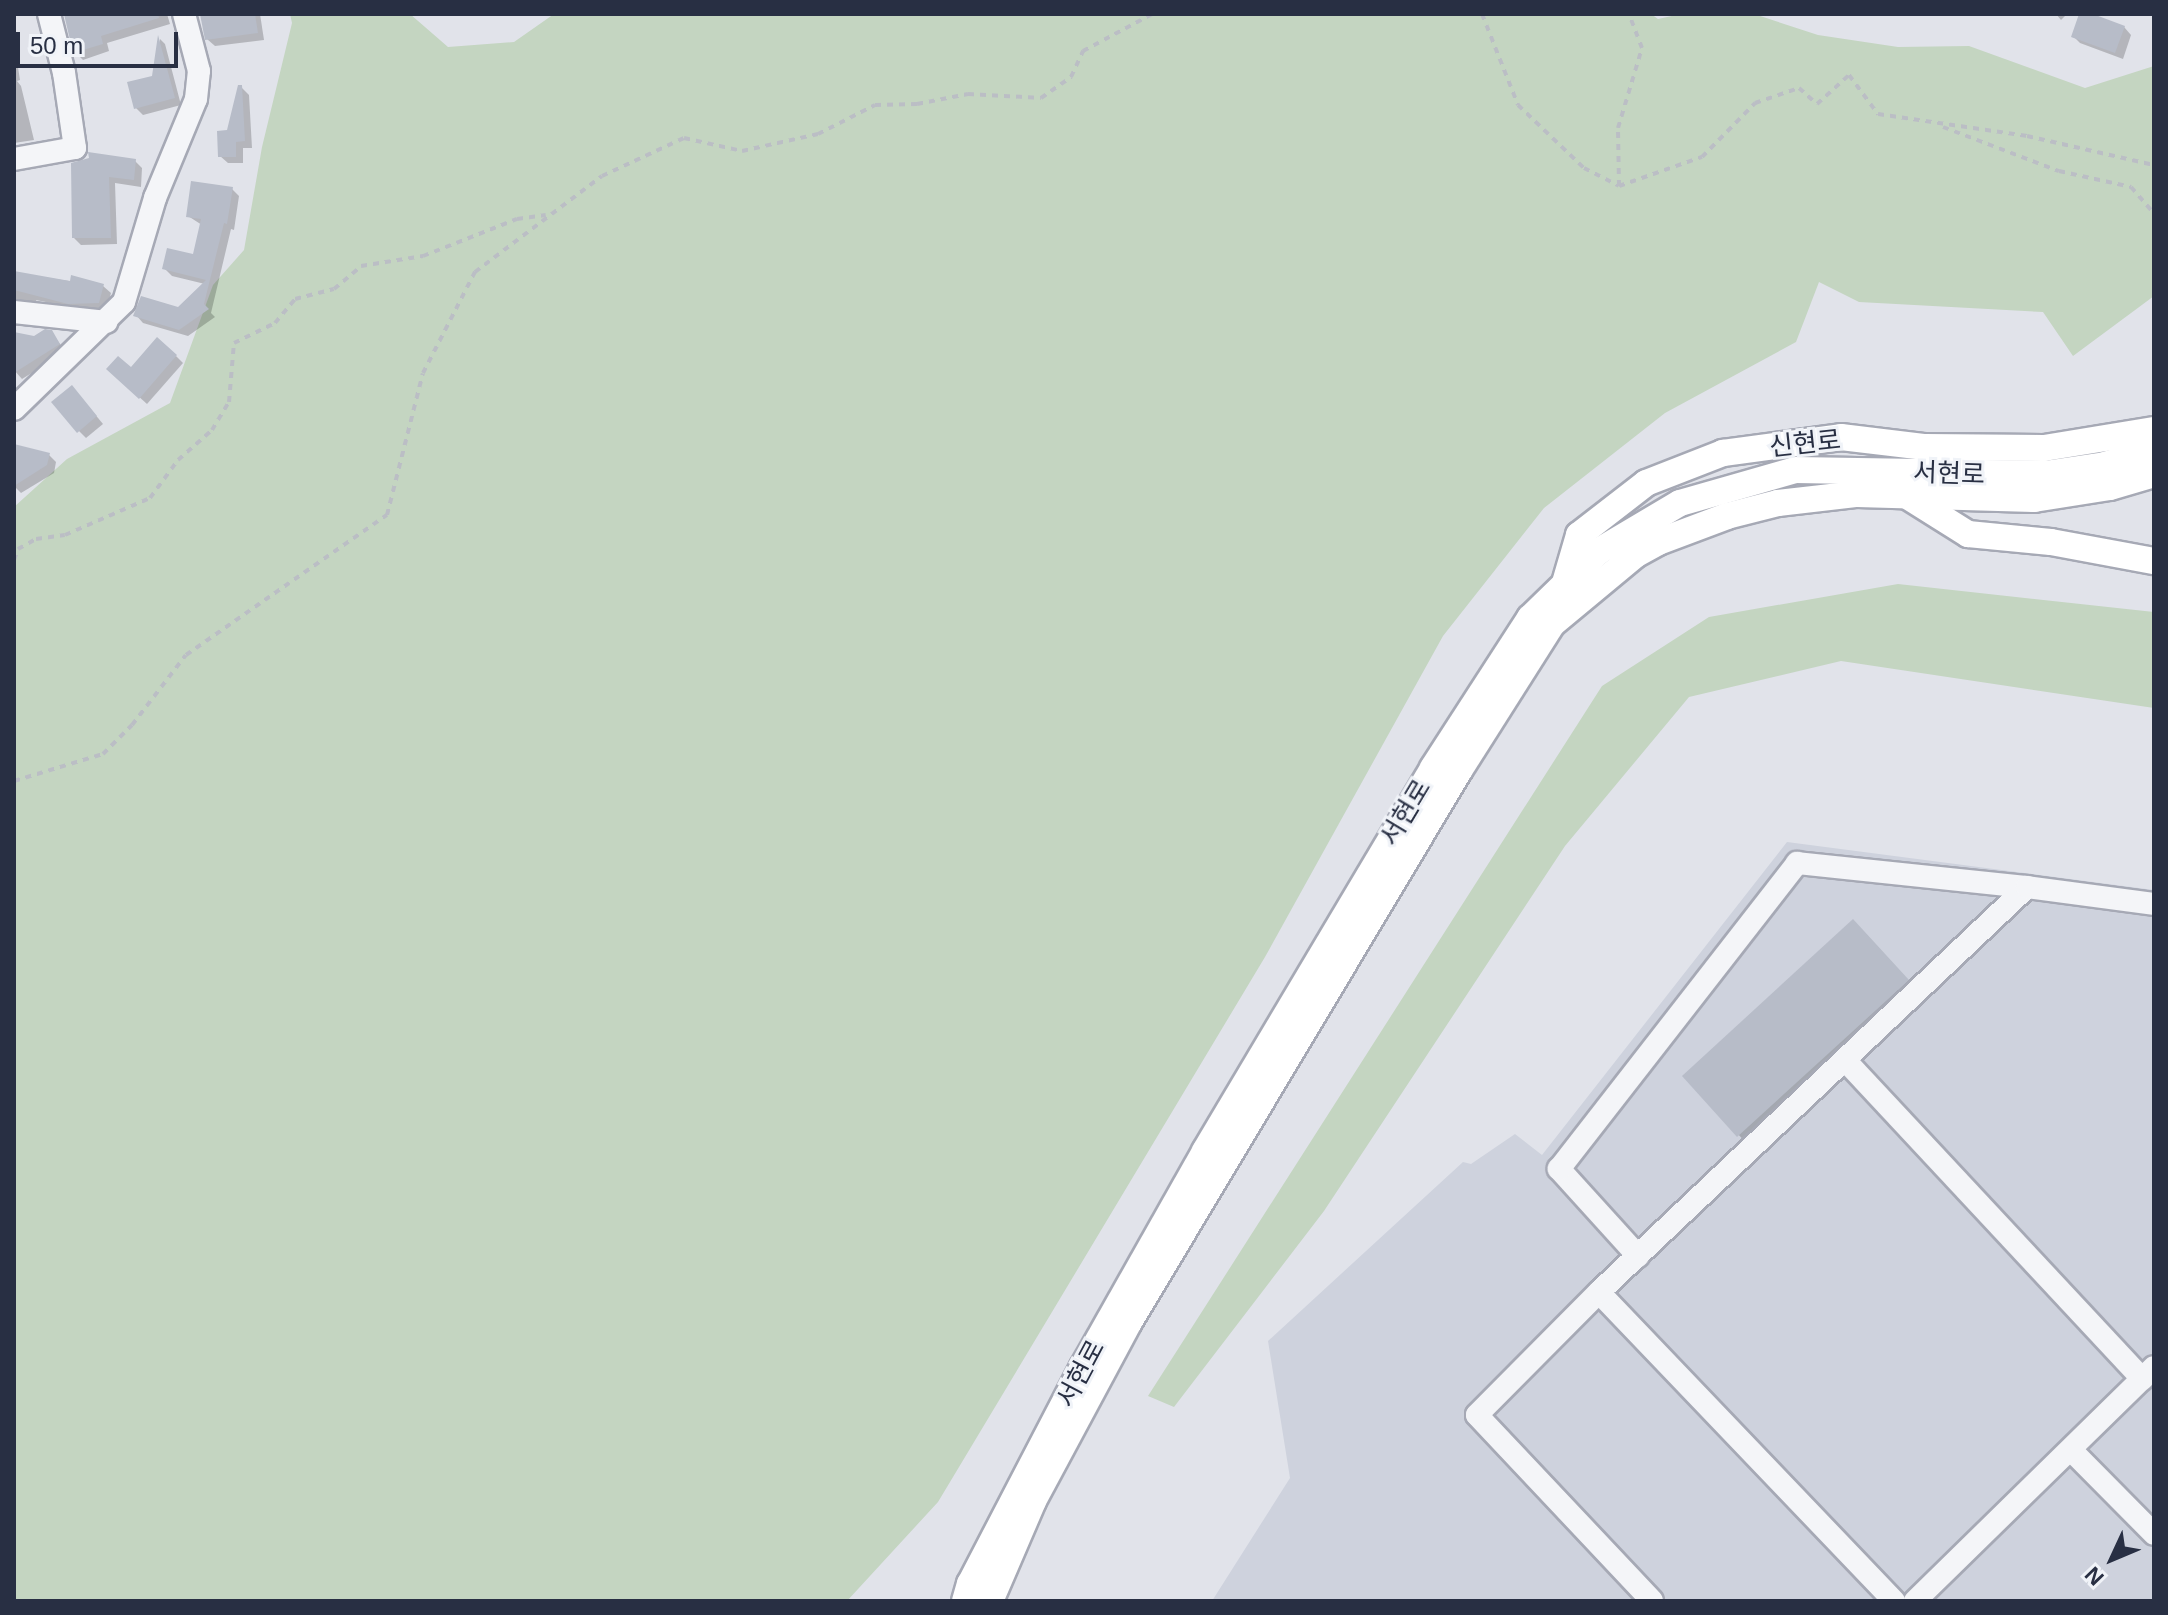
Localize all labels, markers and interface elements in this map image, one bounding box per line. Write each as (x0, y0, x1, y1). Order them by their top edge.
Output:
scale bar (20, 16, 182, 66)
text: 50 m (30, 32, 83, 59)
street label: 신현로 (1768, 425, 1842, 463)
street label: 서현로 (1913, 457, 1985, 491)
street label: 서현로 (1374, 774, 1438, 852)
street label: 서현로 (1050, 1335, 1112, 1413)
north arrow (2072, 1519, 2152, 1599)
text: N (2080, 1562, 2109, 1590)

